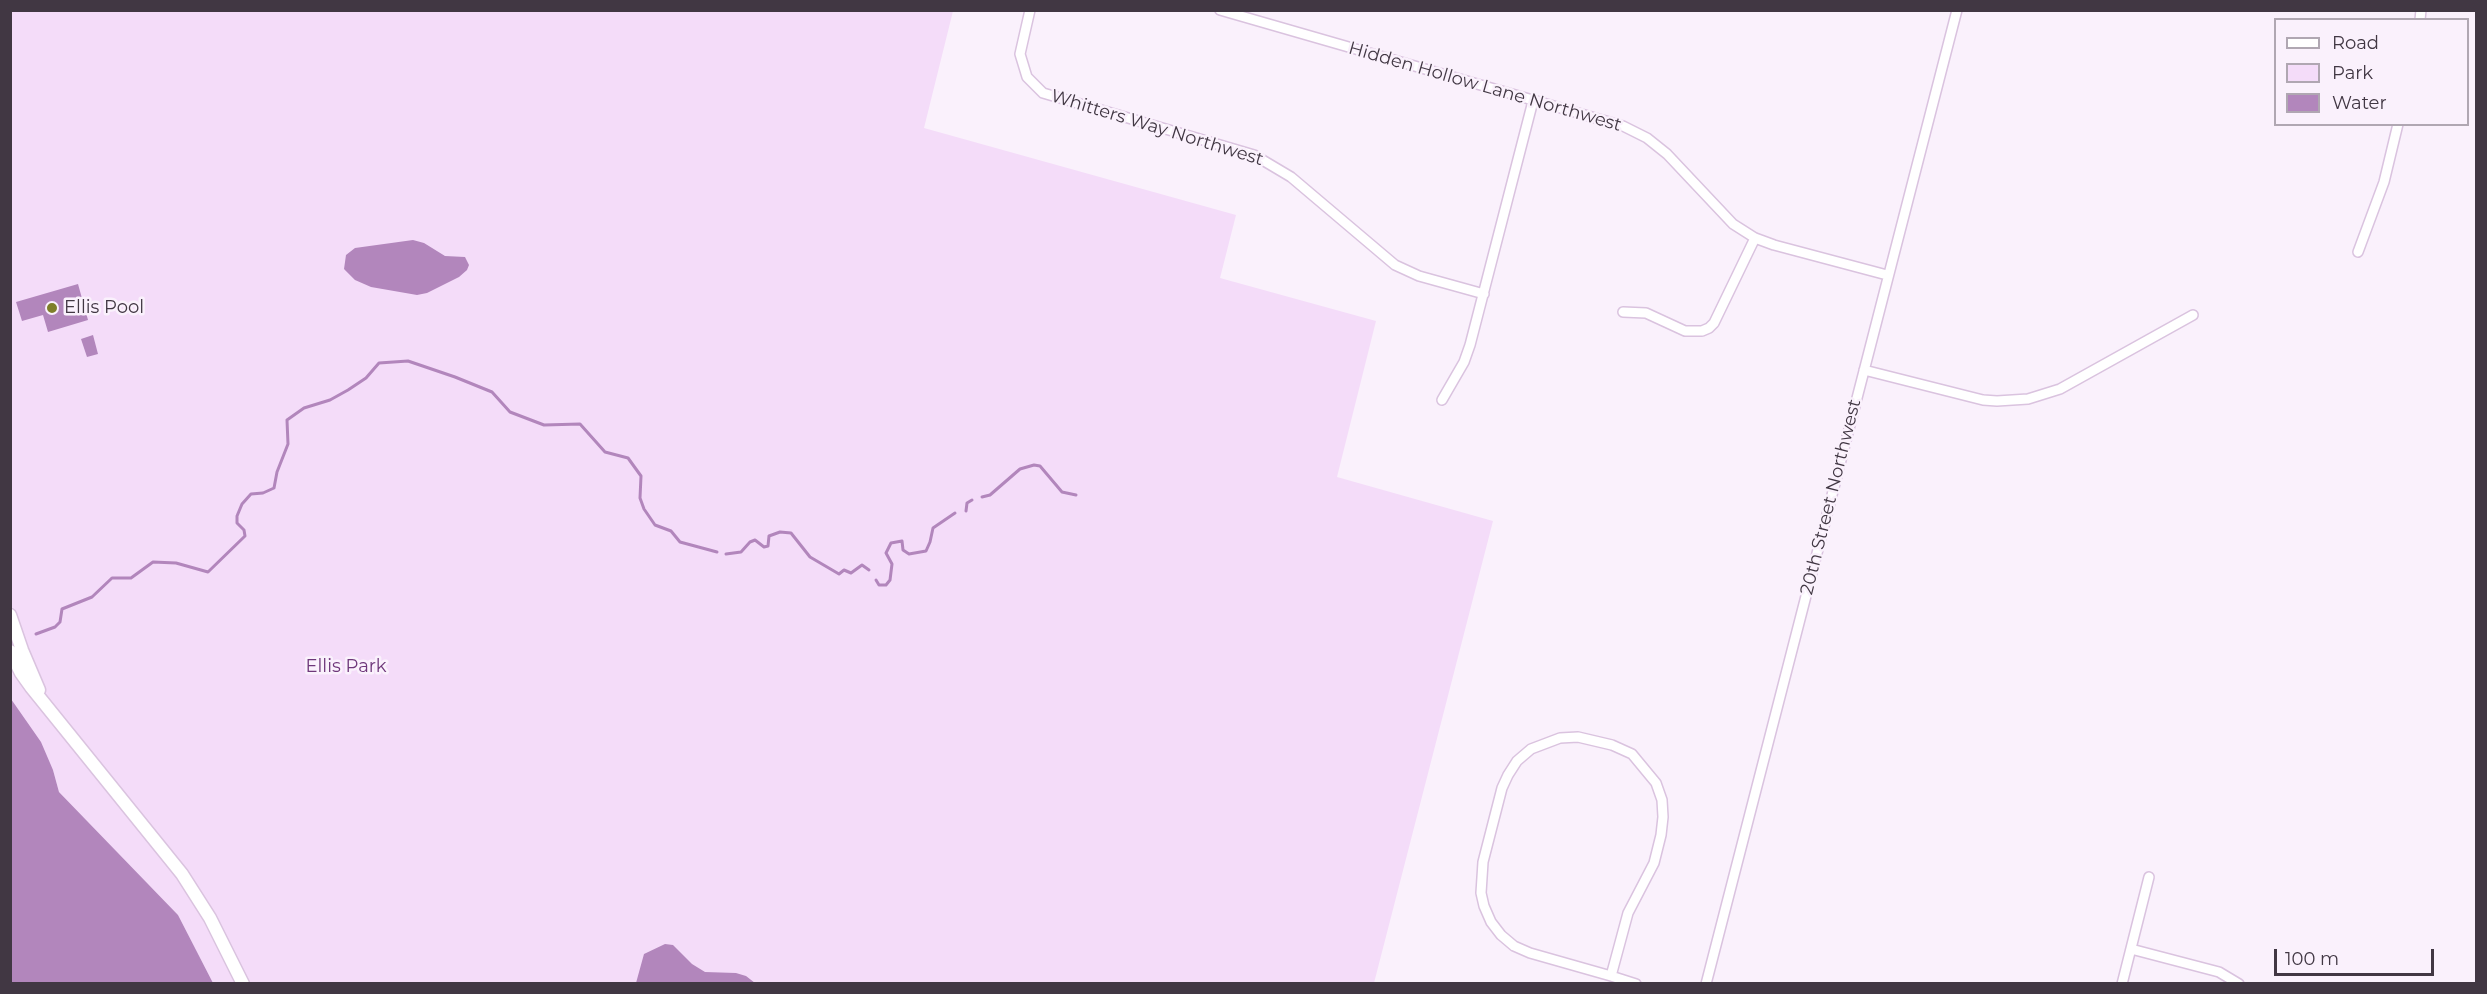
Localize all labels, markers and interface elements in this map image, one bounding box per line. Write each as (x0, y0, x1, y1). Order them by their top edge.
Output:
legend (2274, 18, 2469, 126)
text: Road (2332, 32, 2379, 54)
street label: Hidden Hollow Lane Northwest (1346, 38, 1624, 136)
text: Park (2332, 62, 2373, 84)
street label: Whitters Way Northwest (1048, 85, 1266, 171)
text: Water (2332, 92, 2387, 114)
place label: Ellis Pool (64, 297, 144, 319)
marker: Ellis Pool (45, 301, 59, 315)
street label: 20th Street Northwest (1796, 397, 1866, 597)
park label: Ellis Park (305, 656, 387, 678)
scale bar (2277, 937, 2438, 975)
text: 100 m (2285, 948, 2339, 970)

